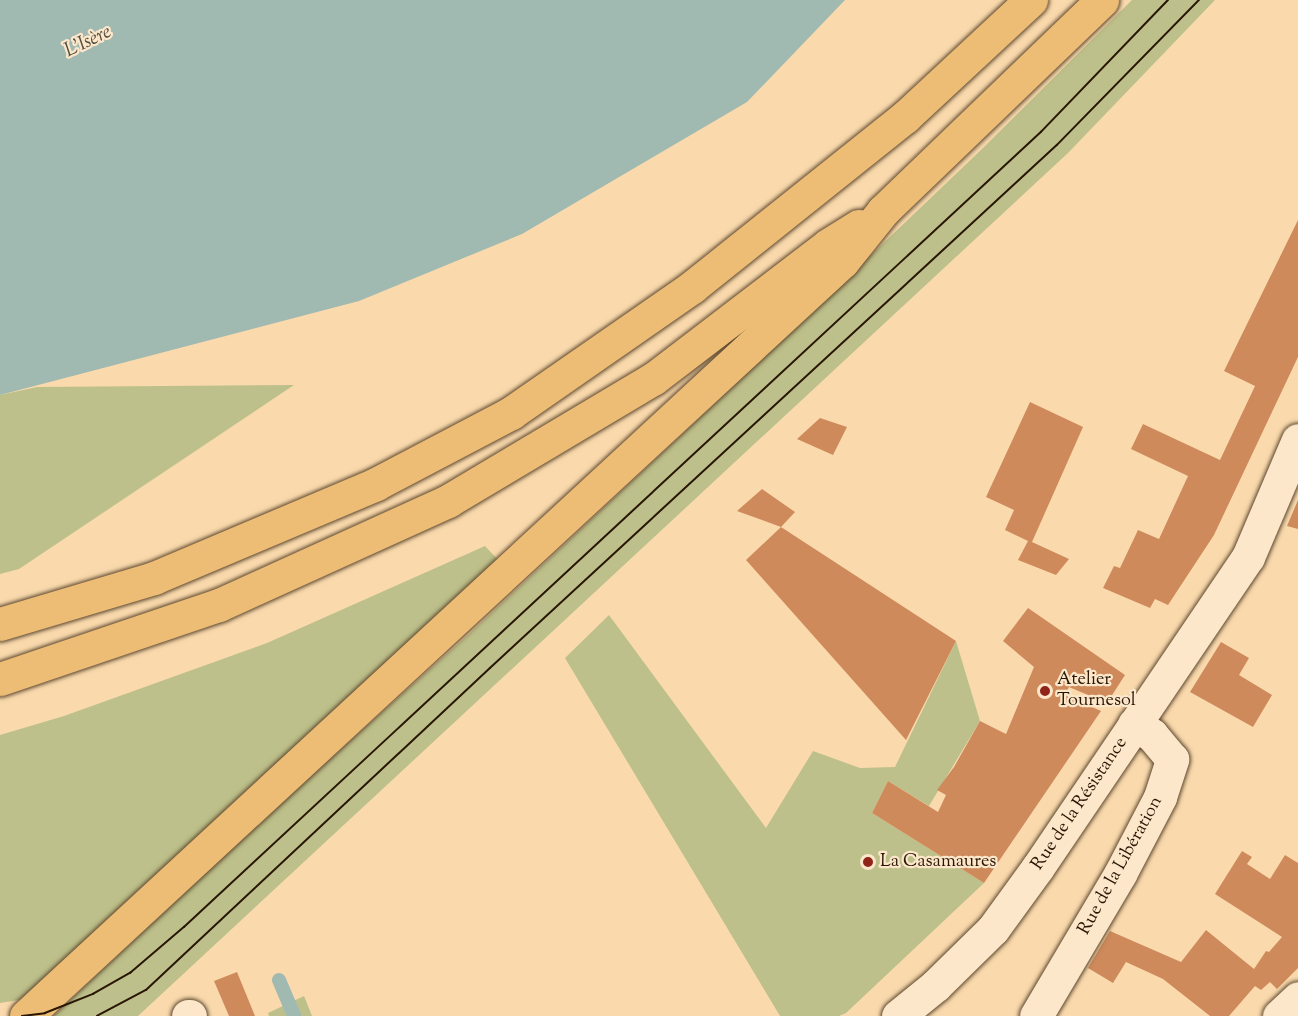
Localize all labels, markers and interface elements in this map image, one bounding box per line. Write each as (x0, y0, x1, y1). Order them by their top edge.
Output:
water label: L'Isère (61, 20, 115, 64)
place label: Atelier Tournesol (1057, 670, 1136, 712)
marker: Atelier Tournesol (1038, 684, 1052, 698)
street label: Rue de la Résistance (1027, 733, 1133, 875)
street label: Rue de la Libération (1074, 793, 1168, 939)
place label: La Casamaures (880, 851, 996, 873)
marker: La Casamaures (861, 855, 875, 869)

